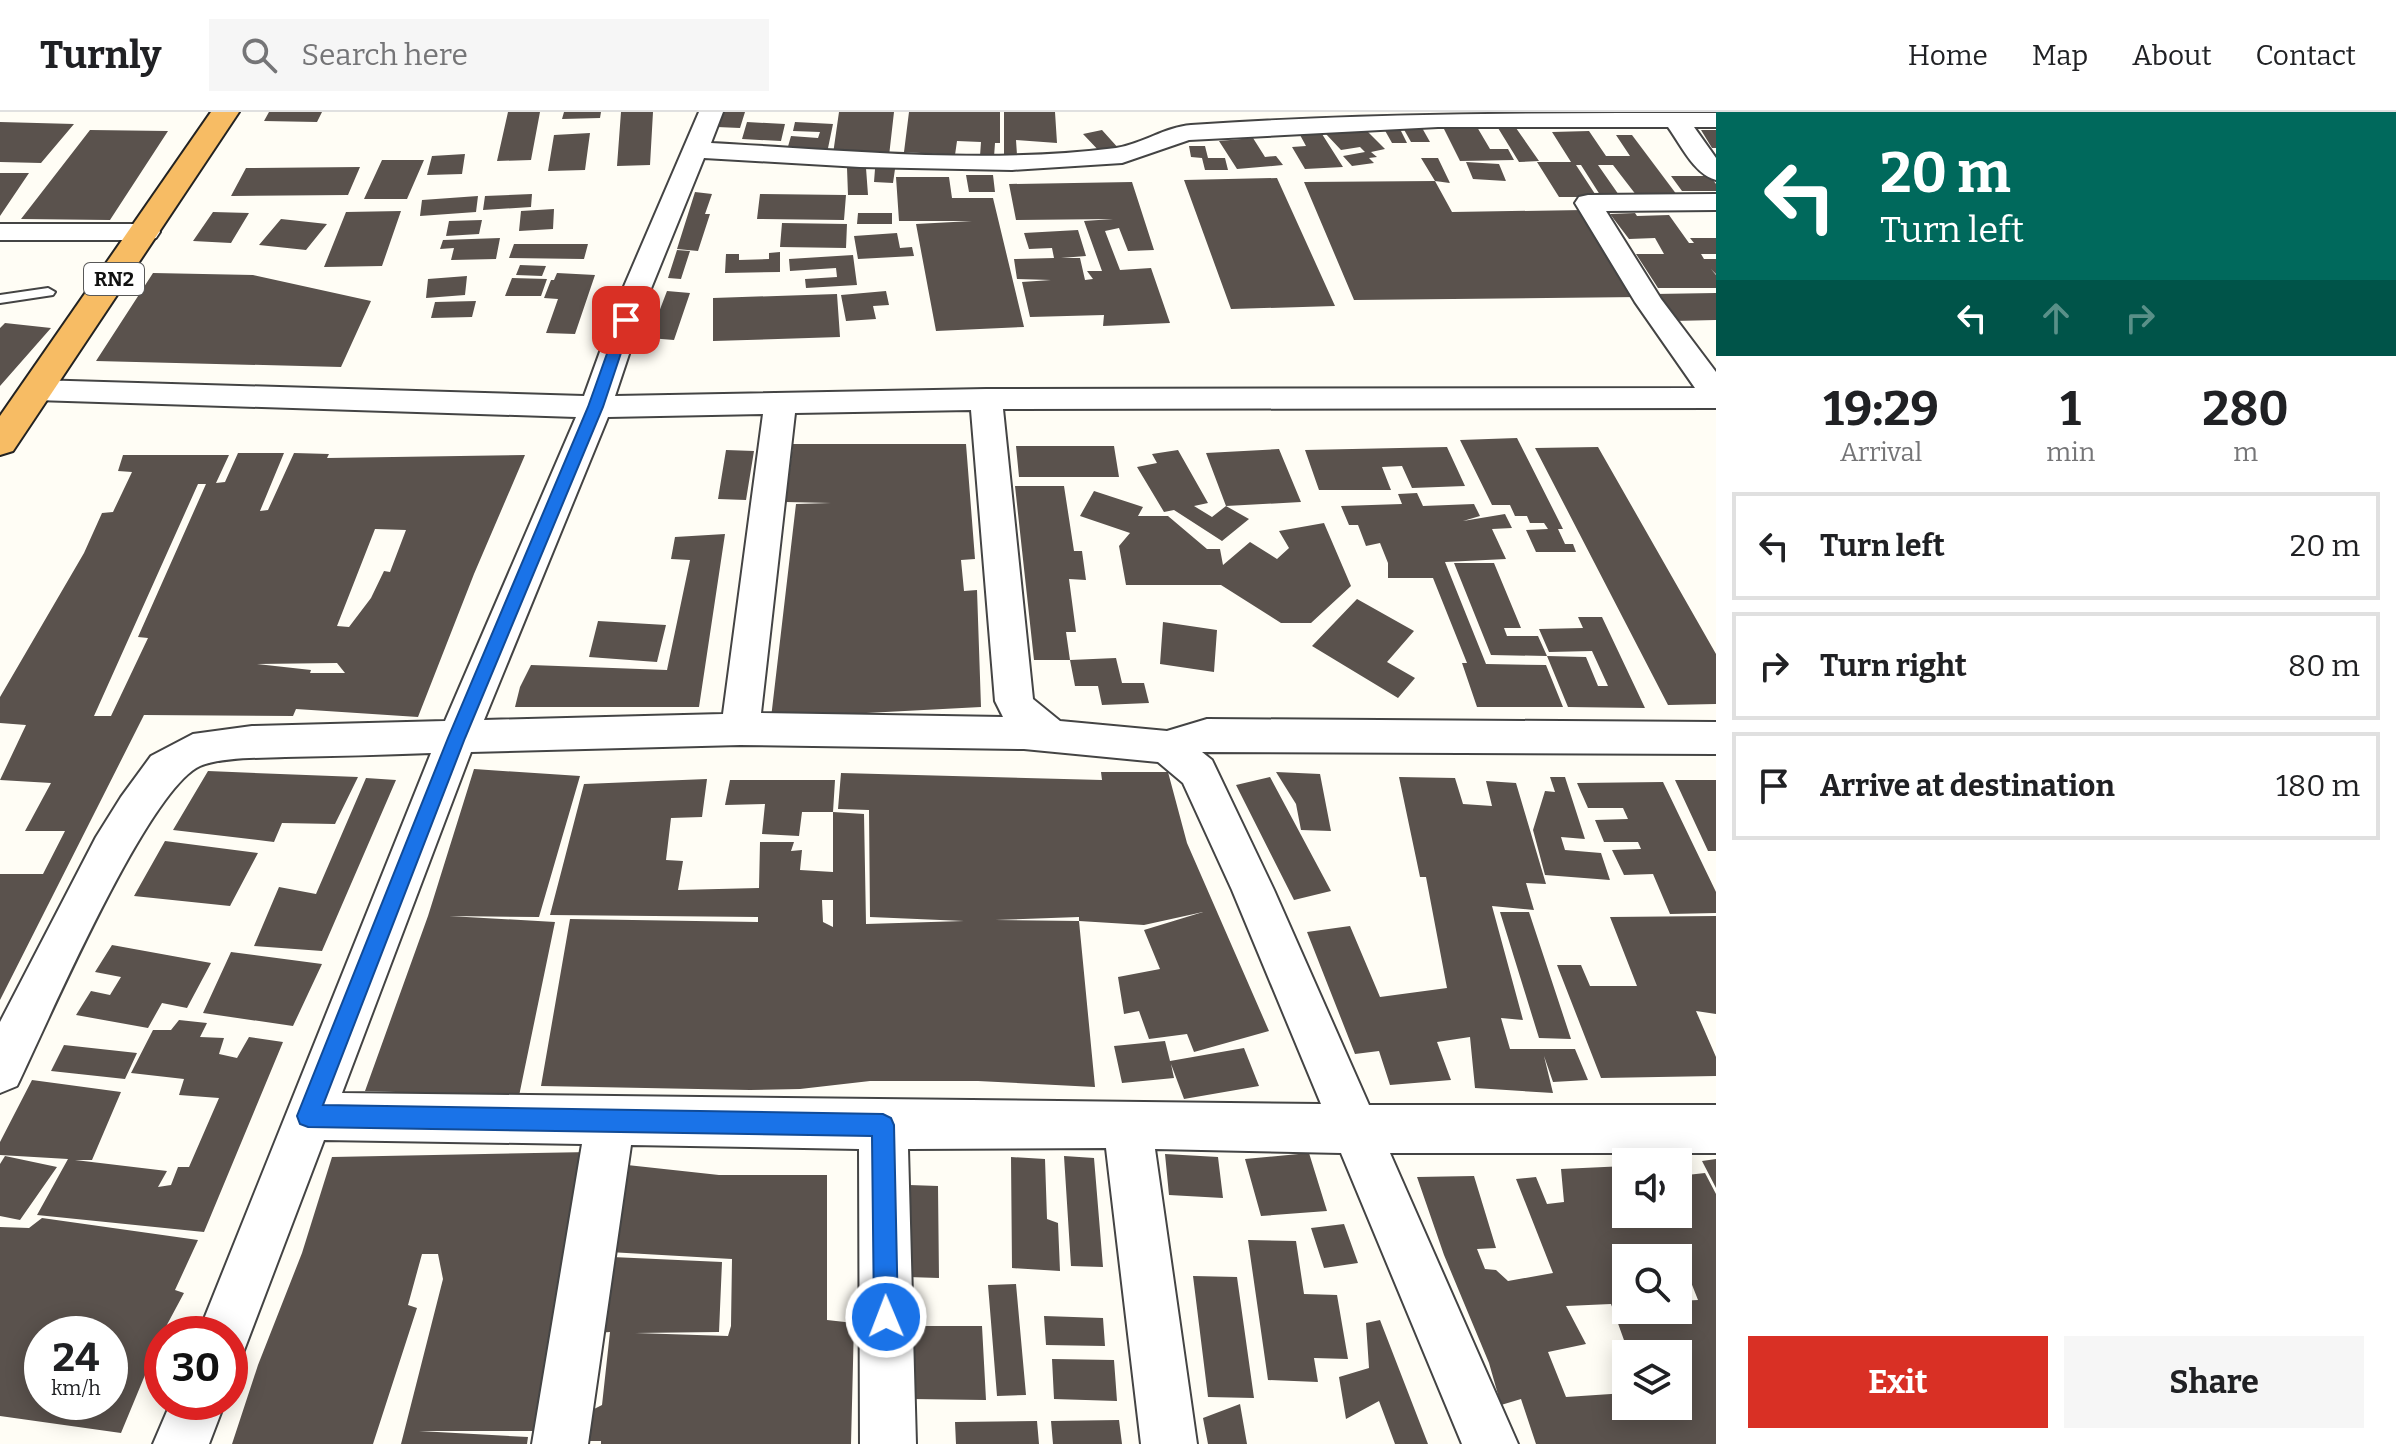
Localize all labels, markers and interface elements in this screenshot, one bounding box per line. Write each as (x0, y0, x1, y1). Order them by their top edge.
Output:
search box (209, 19, 769, 91)
text: Turnly (40, 32, 161, 78)
icon: search (237, 33, 281, 77)
text: Search here (301, 37, 468, 73)
text: Home (1908, 39, 1988, 72)
text: Map (2032, 39, 2088, 72)
text: About (2132, 39, 2212, 72)
text: Contact (2256, 39, 2356, 72)
text: 20 m (1880, 140, 2011, 207)
icon: left (1748, 144, 1852, 248)
text: Turn left (1880, 208, 2024, 252)
road number: RN2 (84, 263, 144, 295)
pin (592, 286, 660, 354)
icon: left (1950, 296, 1994, 340)
icon: ahead (2034, 296, 2078, 340)
icon: right (2118, 296, 2162, 340)
icon: arrive (604, 298, 648, 342)
text: 19:29 (1823, 380, 1939, 438)
text: 1 (2060, 380, 2081, 438)
text: 280 (2202, 380, 2289, 438)
text: Arrival (1840, 437, 1922, 468)
text: min (2046, 437, 2095, 468)
text: m (2233, 437, 2258, 468)
icon: left (1752, 524, 1796, 568)
text: Turn left (1820, 528, 1945, 564)
text: 20 m (2290, 528, 2360, 564)
icon: right (1752, 644, 1796, 688)
text: Turn right (1820, 648, 1967, 684)
text: 80 m (2288, 648, 2360, 684)
icon: arrive (1752, 764, 1796, 808)
text: Arrive at destination (1820, 768, 2115, 804)
text: 180 m (2276, 768, 2360, 804)
map controls (1612, 1148, 1692, 1420)
button: sound (1612, 1148, 1692, 1228)
button: search (1612, 1244, 1692, 1324)
position arrow (844, 1275, 928, 1359)
speed limit sign: 30 (144, 1316, 248, 1420)
text: 24 (53, 1334, 99, 1382)
button: Exit (1748, 1336, 2048, 1428)
button: Share (2064, 1336, 2364, 1428)
button: layers (1612, 1340, 1692, 1420)
text: km/h (51, 1376, 101, 1400)

